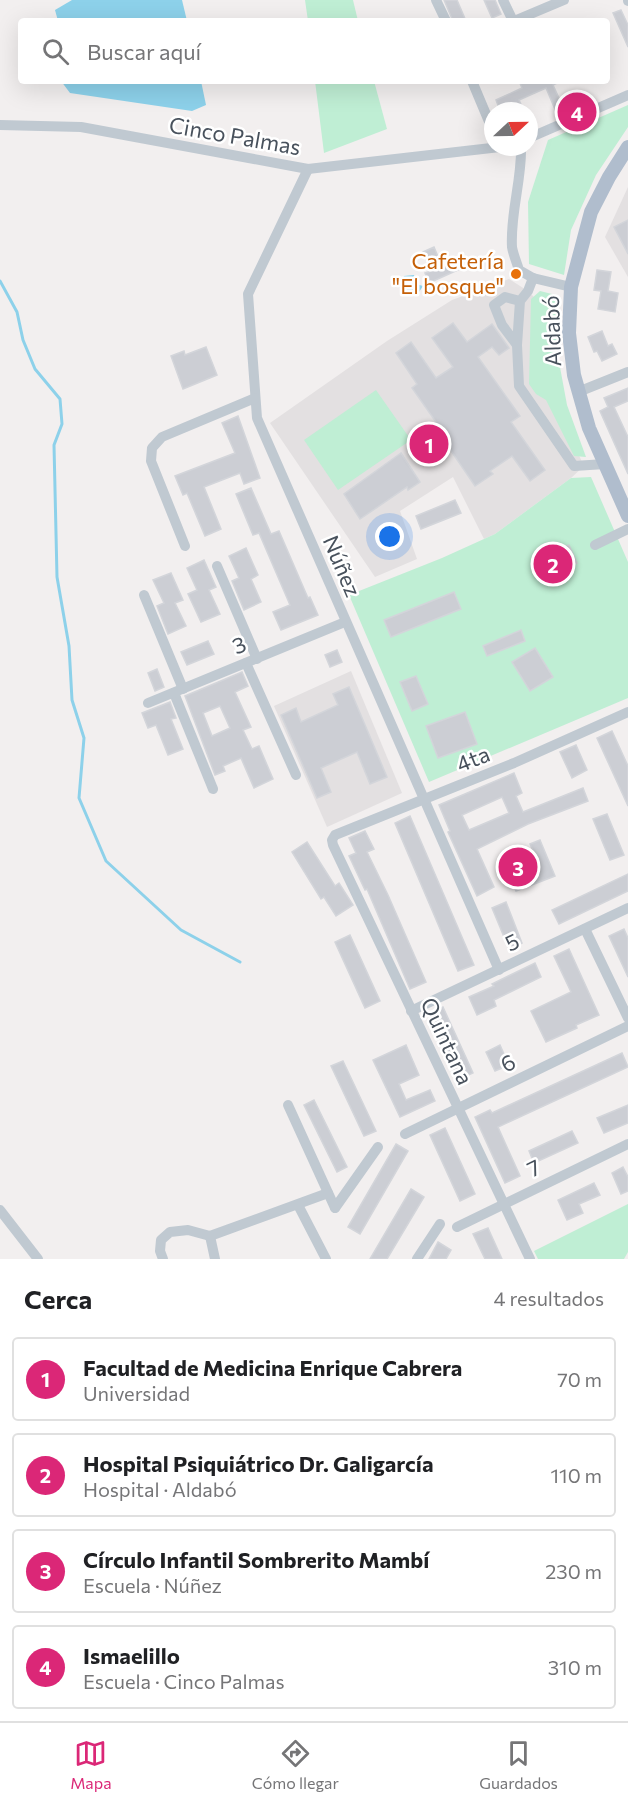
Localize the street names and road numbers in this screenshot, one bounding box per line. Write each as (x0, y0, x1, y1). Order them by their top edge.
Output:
street label: Cinco Palmas (167, 111, 303, 160)
street label: Aldabó (537, 295, 566, 367)
street label: Núñez (318, 531, 367, 601)
street label: 3 (228, 630, 250, 659)
street label: 4ta (452, 740, 494, 777)
street label: 5 (500, 927, 523, 956)
street label: Quintana (416, 993, 479, 1089)
street label: 6 (496, 1047, 520, 1078)
street label: 7 (523, 1153, 545, 1182)

